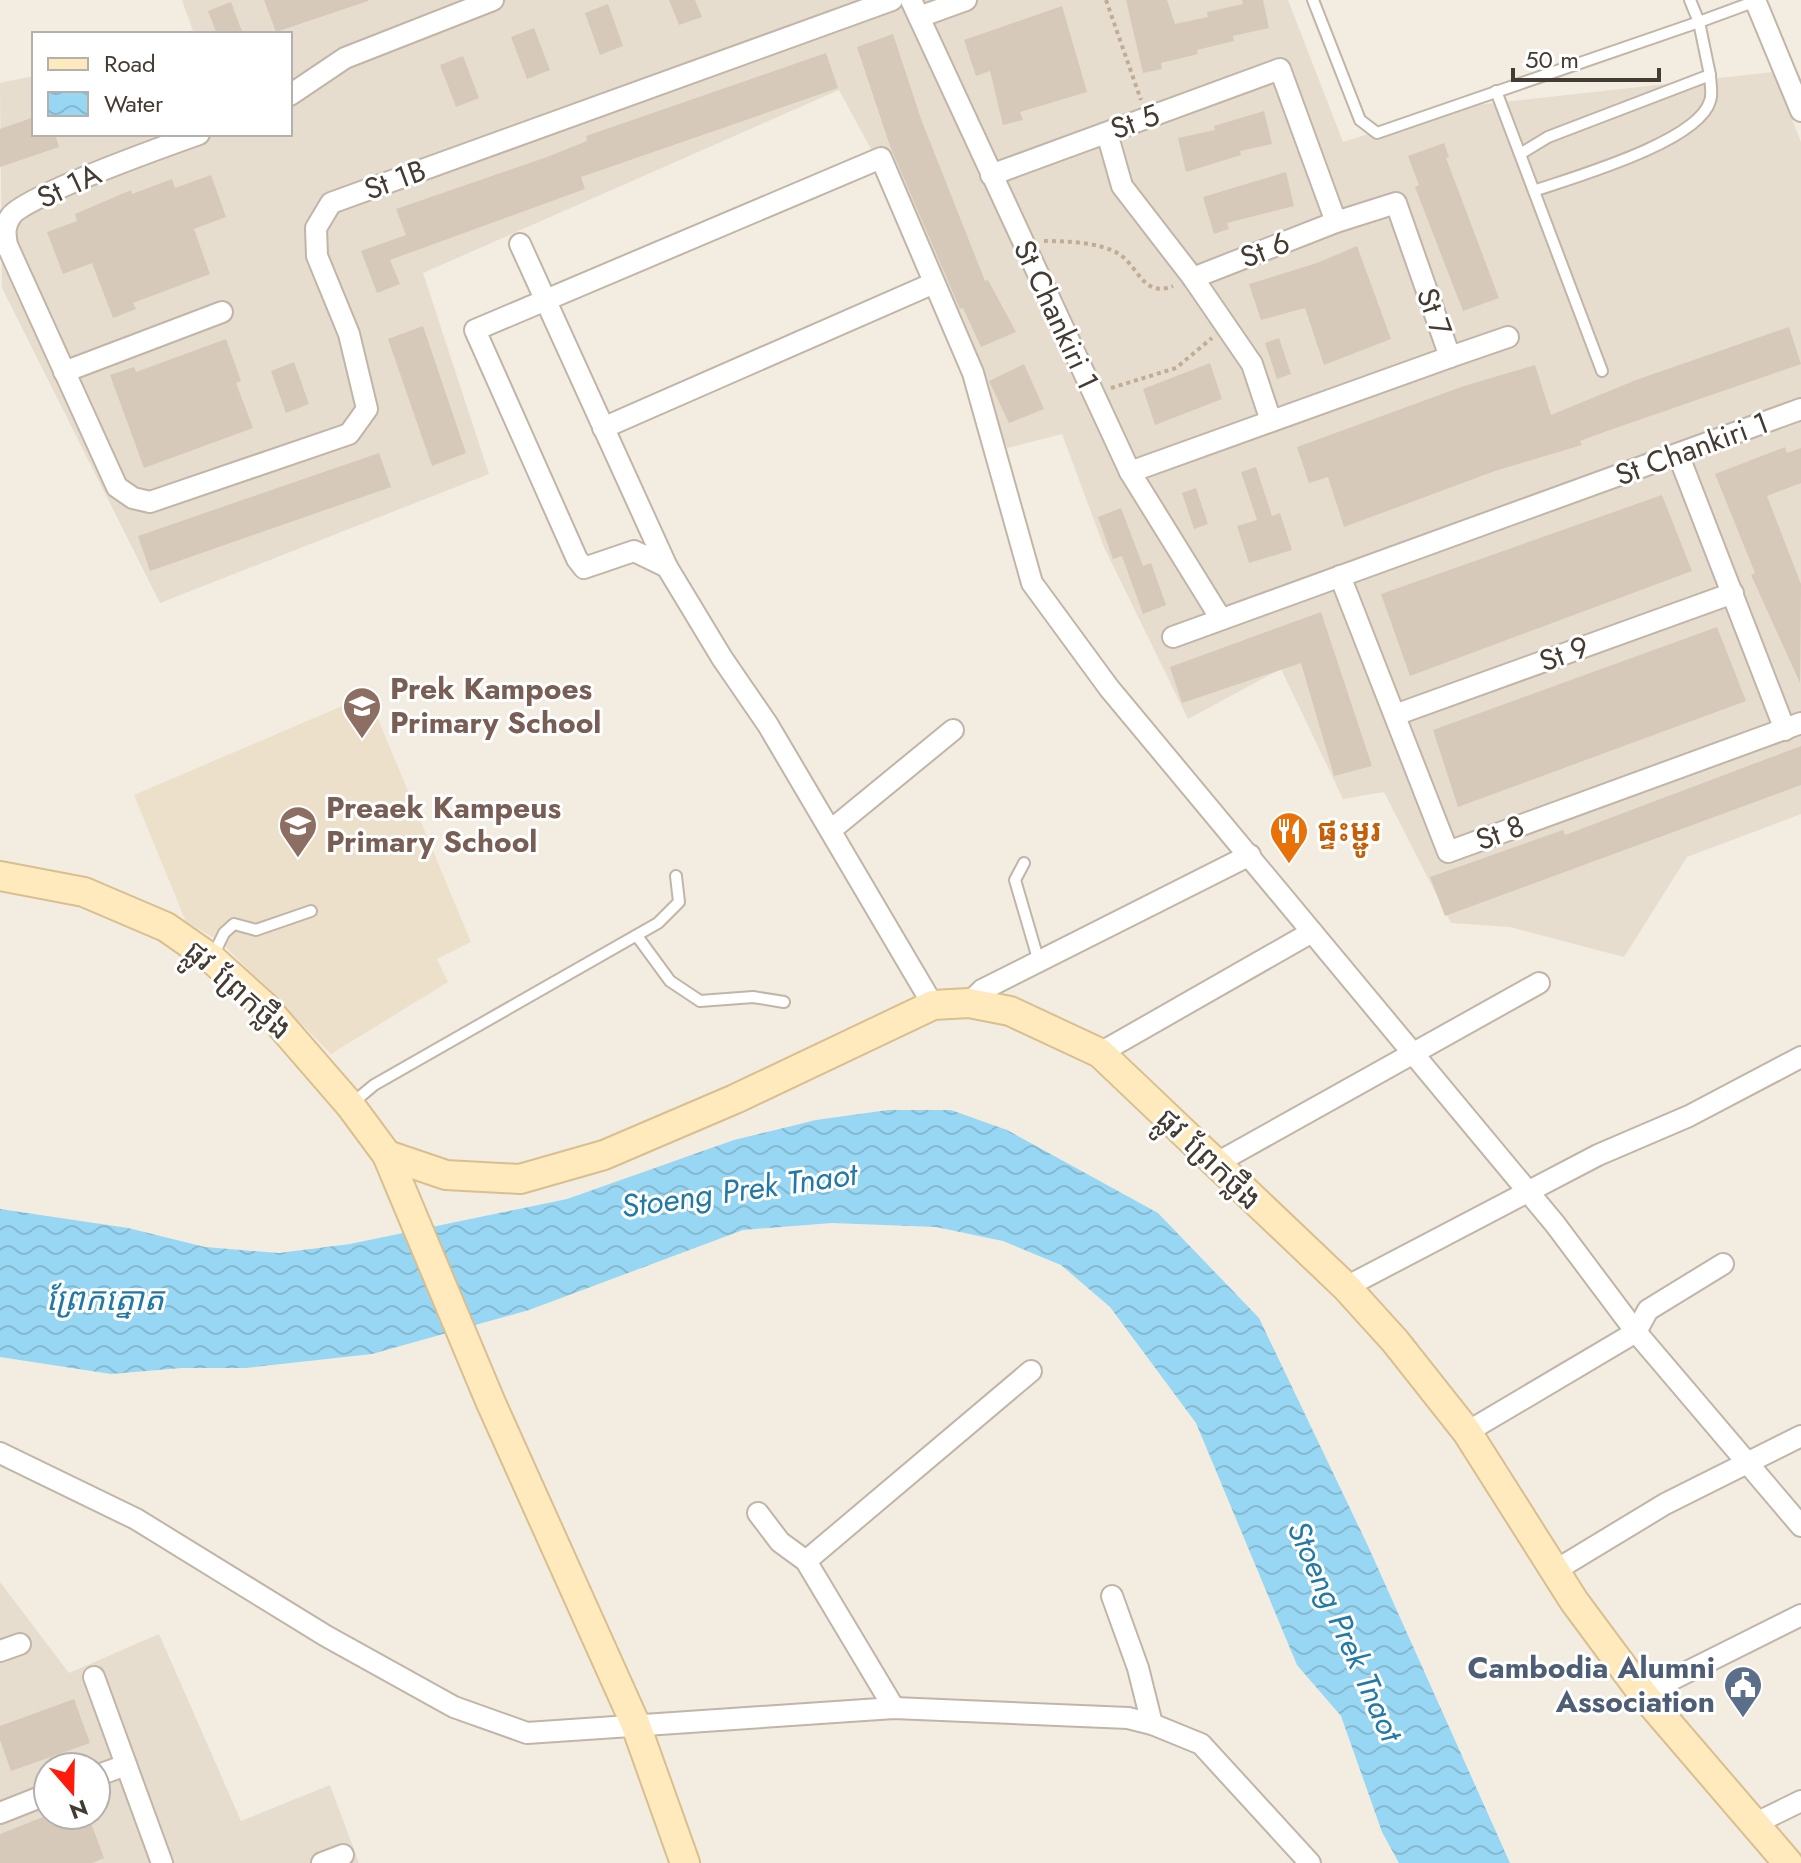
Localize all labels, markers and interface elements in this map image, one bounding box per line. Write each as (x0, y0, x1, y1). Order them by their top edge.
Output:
legend (32, 32, 292, 136)
scale bar (1513, 32, 1659, 82)
text: 50 m (1525, 42, 1579, 77)
text: Road (104, 46, 156, 81)
text: Water (104, 86, 164, 121)
street label: St 5 (1104, 93, 1165, 150)
street label: St 1B (358, 149, 432, 210)
street label: St 1A (30, 152, 108, 219)
street label: St 6 (1234, 221, 1296, 279)
street label: St Chankiri 1 (1003, 233, 1110, 397)
street label: St 7 (1406, 282, 1463, 342)
street label: St Chankiri 1 (1609, 401, 1775, 496)
street label: St 9 (1533, 625, 1595, 682)
place label: Prek Kampoes Primary School (390, 667, 601, 744)
school or university icon: Prek Kampoes Primary School (341, 685, 383, 740)
place label: Preaek Kampeus Primary School (326, 786, 561, 863)
school or university icon: Preaek Kampeus Primary School (277, 804, 319, 859)
street label: St 8 (1469, 804, 1530, 861)
place label: ផ្ទះម្ជូរ (1317, 809, 1381, 858)
restaurant icon: ផ្ទះម្ជូរ (1268, 810, 1310, 865)
street label: ផ្លូវ ព្រែកថ្លឹង (172, 930, 302, 1053)
street label: ផ្លូវ ព្រែកថ្លឹង (1144, 1098, 1272, 1223)
water label: Stoeng Prek Tnaot (618, 1150, 862, 1229)
water label: ព្រែកត្នោត (46, 1276, 166, 1322)
water label: Stoeng Prek Tnaot (1276, 1513, 1415, 1751)
place label: Cambodia Alumni Association (1468, 1646, 1715, 1723)
public building icon: Cambodia Alumni Association (1722, 1664, 1764, 1719)
north arrow (32, 1751, 112, 1831)
text: N (65, 1792, 93, 1828)

